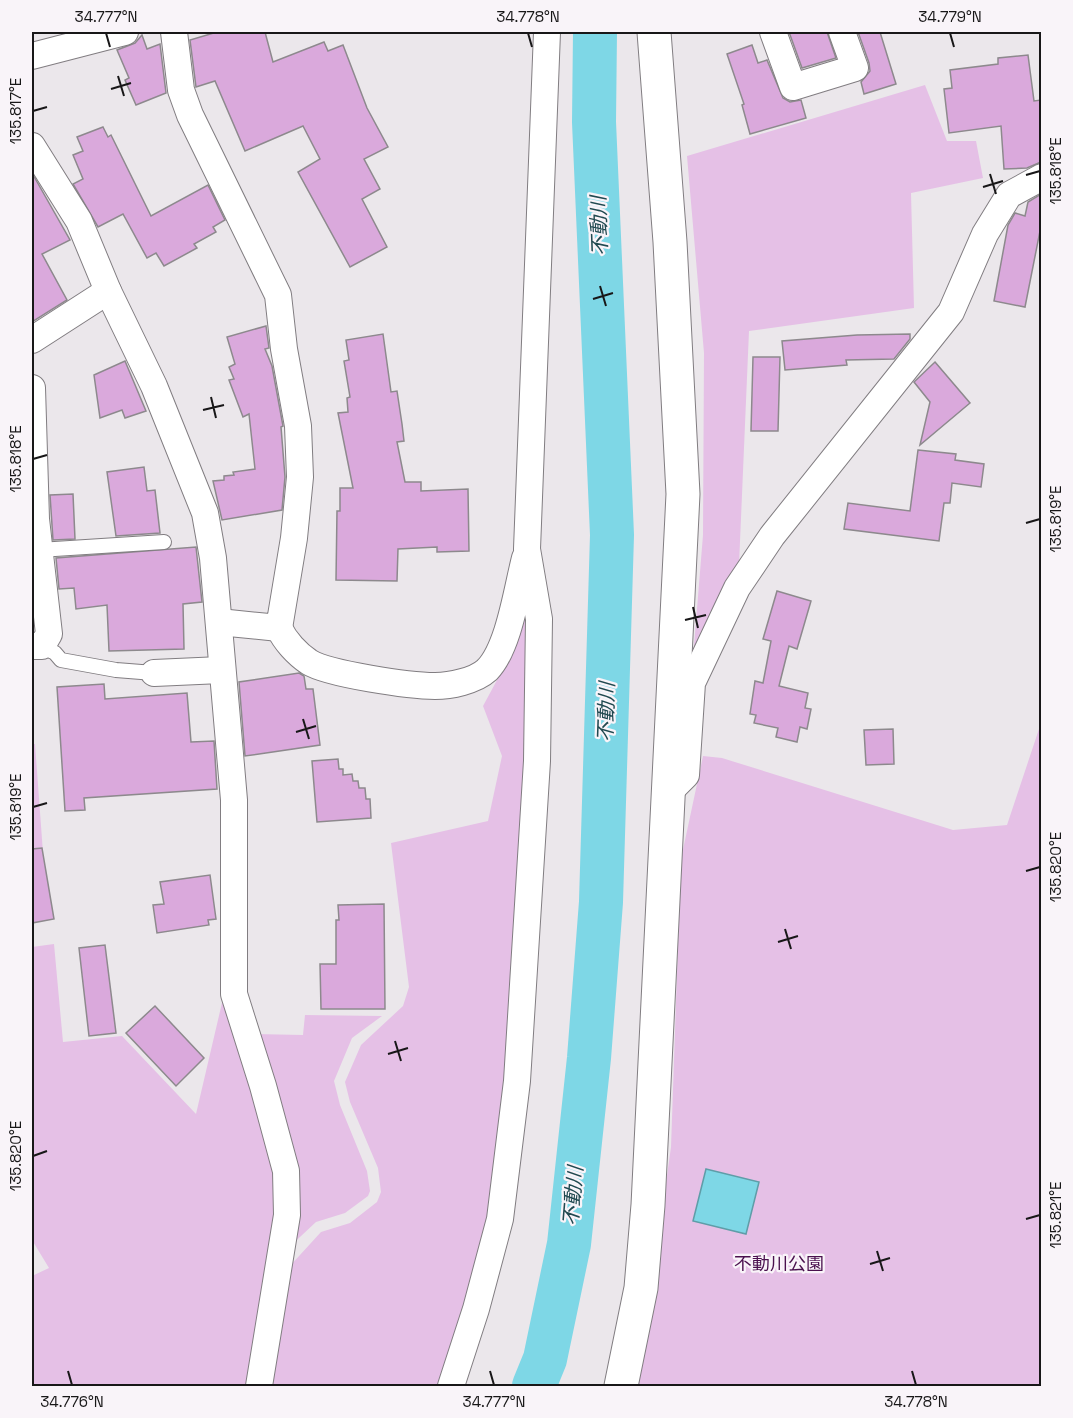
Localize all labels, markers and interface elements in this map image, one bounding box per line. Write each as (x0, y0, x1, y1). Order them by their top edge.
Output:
text: 34.777°N (75, 7, 137, 26)
text: 34.778°N (496, 7, 560, 26)
text: 34.779°N (918, 7, 982, 26)
text: 135.817°E (6, 78, 25, 144)
text: 135.818°E (1046, 137, 1065, 205)
water label: 不動川 (585, 194, 613, 256)
text: 135.818°E (6, 425, 25, 493)
text: 135.819°E (1046, 485, 1065, 553)
water label: 不動川 (592, 680, 620, 742)
text: 135.819°E (6, 773, 25, 841)
text: 135.820°E (1046, 832, 1065, 902)
text: 135.820°E (6, 1121, 25, 1191)
water label: 不動川 (557, 1163, 589, 1227)
text: 135.821°E (1046, 1182, 1065, 1248)
park label: 不動川公園 (734, 1252, 824, 1275)
text: 34.776°N (40, 1392, 104, 1411)
text: 34.777°N (463, 1392, 525, 1411)
text: 34.778°N (884, 1392, 948, 1411)

